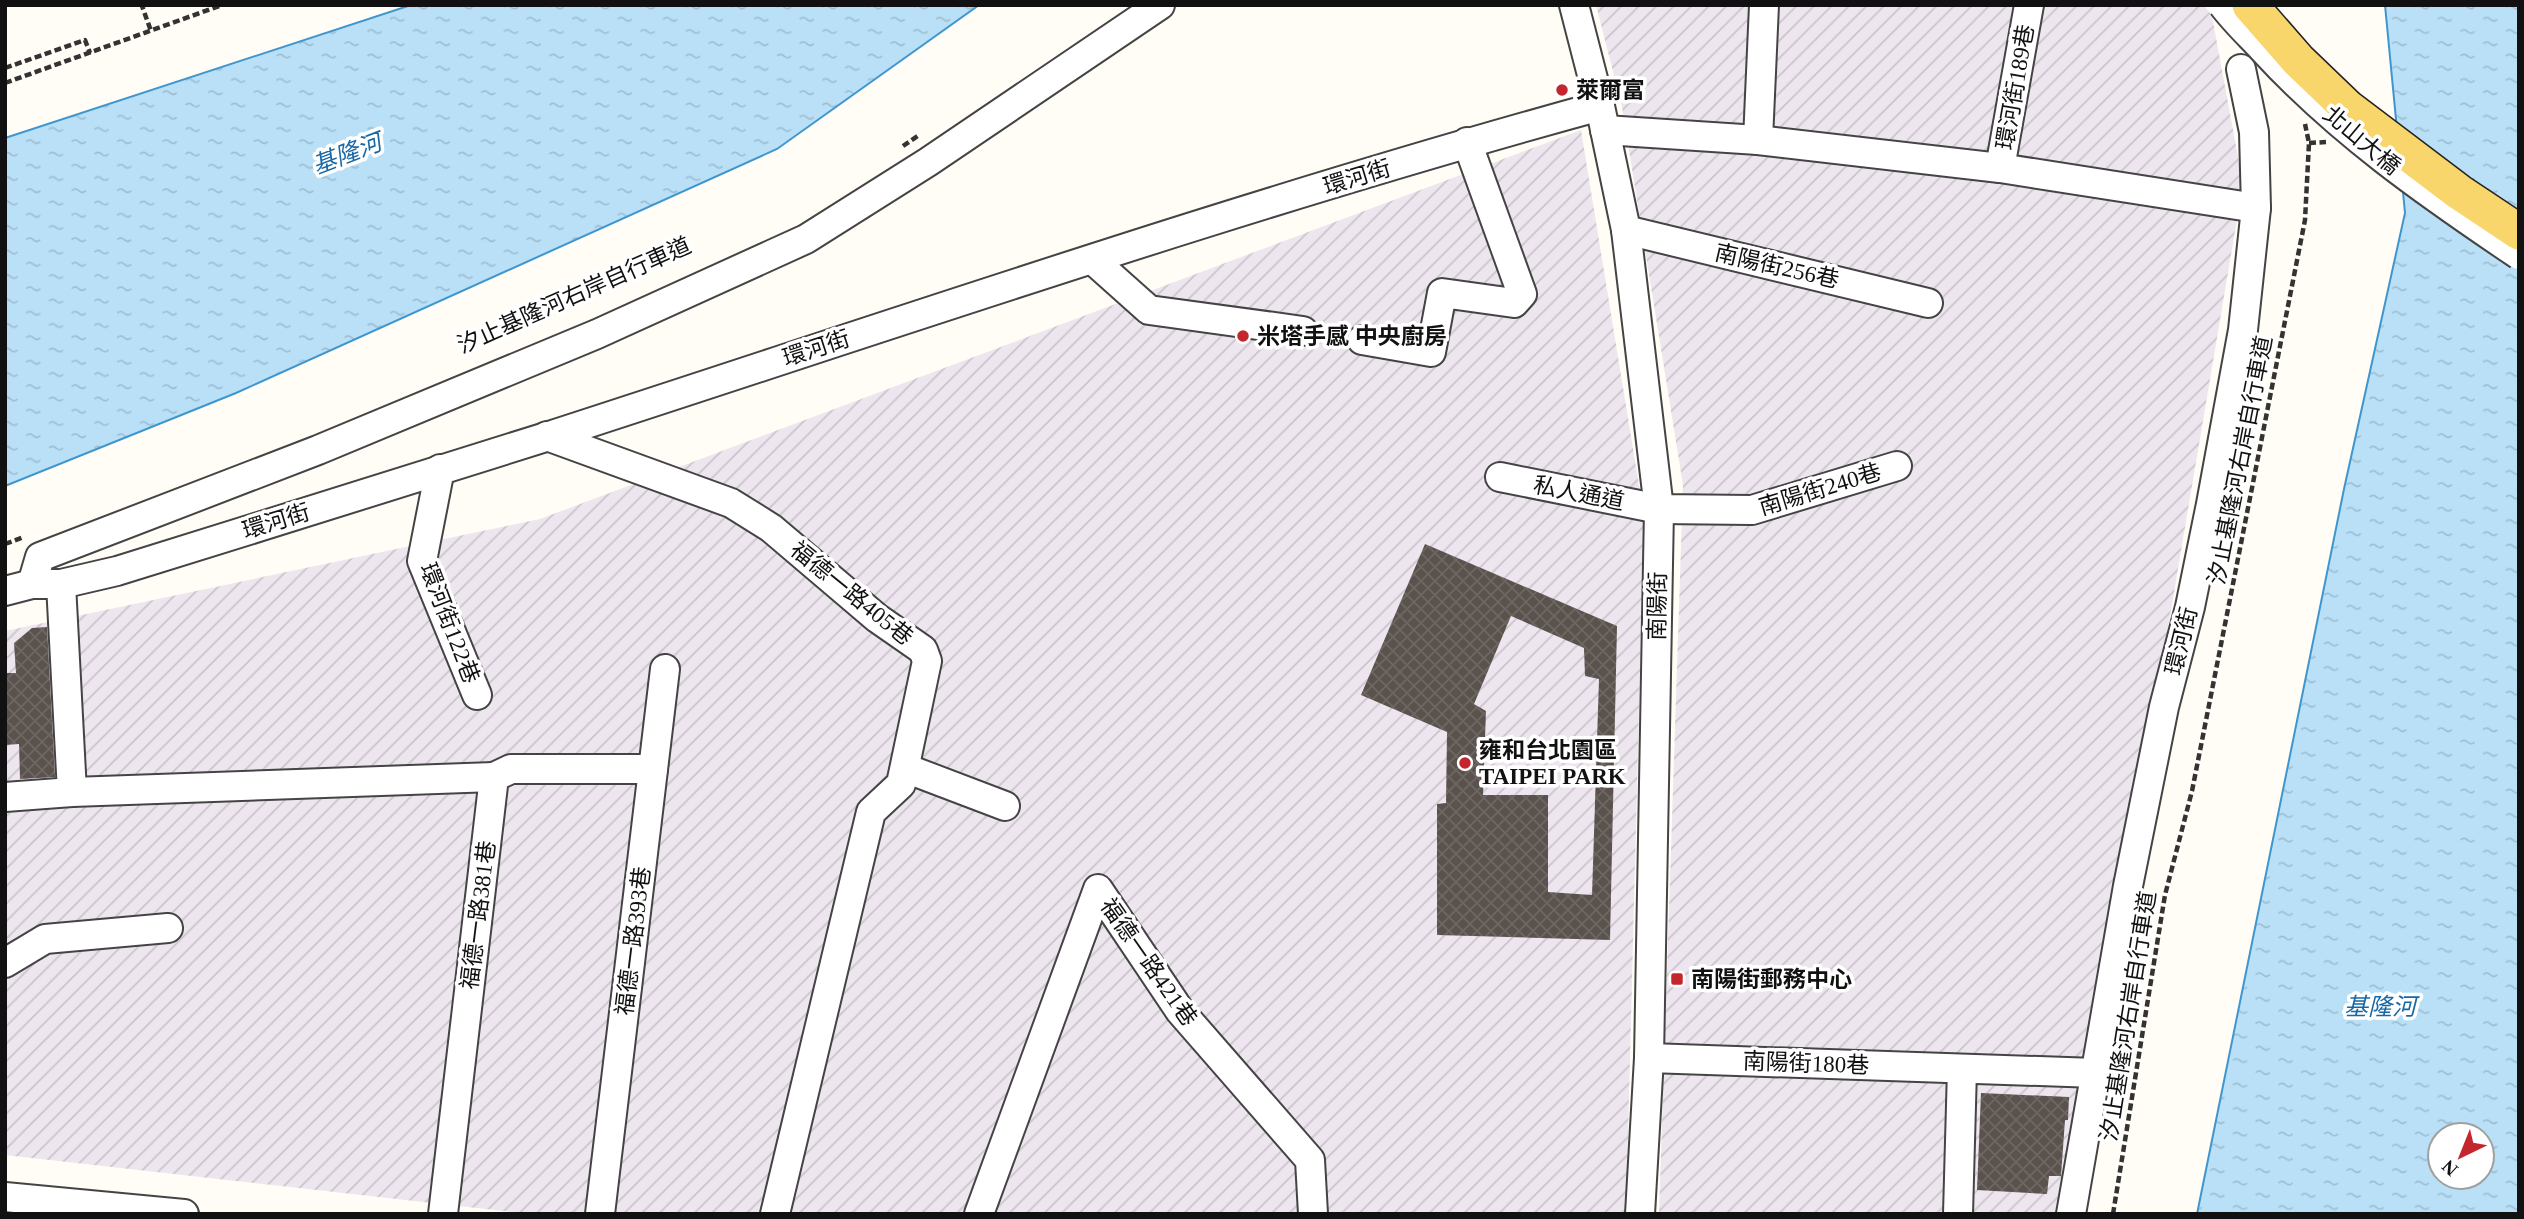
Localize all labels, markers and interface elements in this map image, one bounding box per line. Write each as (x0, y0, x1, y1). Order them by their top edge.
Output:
street label: 環河街189巷 (1992, 23, 2039, 152)
place label: 萊爾富 (1576, 78, 1645, 103)
marker: 萊爾富 (1554, 82, 1570, 98)
street label: 北山大橋 (2318, 101, 2405, 180)
water label: 基隆河 (309, 128, 389, 179)
street label: 環河街 (1320, 155, 1394, 200)
street label: 汐止基隆河右岸自行車道 (454, 233, 695, 358)
street label: 南陽街256巷 (1712, 240, 1841, 293)
place label: 米塔手感 中央廚房 (1257, 324, 1447, 349)
street label: 環河街 (779, 326, 853, 371)
marker: 米塔手感 中央廚房 (1235, 328, 1251, 344)
street label: 汐止基隆河右岸自行車道 (2204, 334, 2277, 587)
street label: 南陽街240巷 (1756, 459, 1884, 520)
street label: 私人通道 (1531, 472, 1626, 515)
street label: 環河街 (239, 499, 313, 544)
street label: 福德一路405巷 (786, 537, 918, 650)
street label: 環河街122巷 (415, 560, 484, 687)
street label: 南陽街 (1644, 571, 1671, 641)
street label: 環河街 (2161, 605, 2202, 678)
place label: 雍和台北園區 TAIPEI PARK (1479, 738, 1626, 789)
marker: 雍和台北園區 TAIPEI PARK (1457, 755, 1473, 771)
street label: 福德一路381巷 (457, 839, 500, 991)
street label: 福德一路393巷 (612, 865, 655, 1017)
street label: 汐止基隆河右岸自行車道 (2096, 889, 2161, 1143)
street label: 福德一路421巷 (1095, 894, 1202, 1031)
place label: 南陽街郵務中心 (1691, 967, 1852, 992)
marker: 南陽街郵務中心 (1669, 971, 1685, 987)
water label: 基隆河 (2344, 994, 2420, 1020)
street label: 南陽街180巷 (1742, 1049, 1870, 1078)
north arrow (2426, 1121, 2496, 1191)
text: N (2437, 1156, 2462, 1180)

